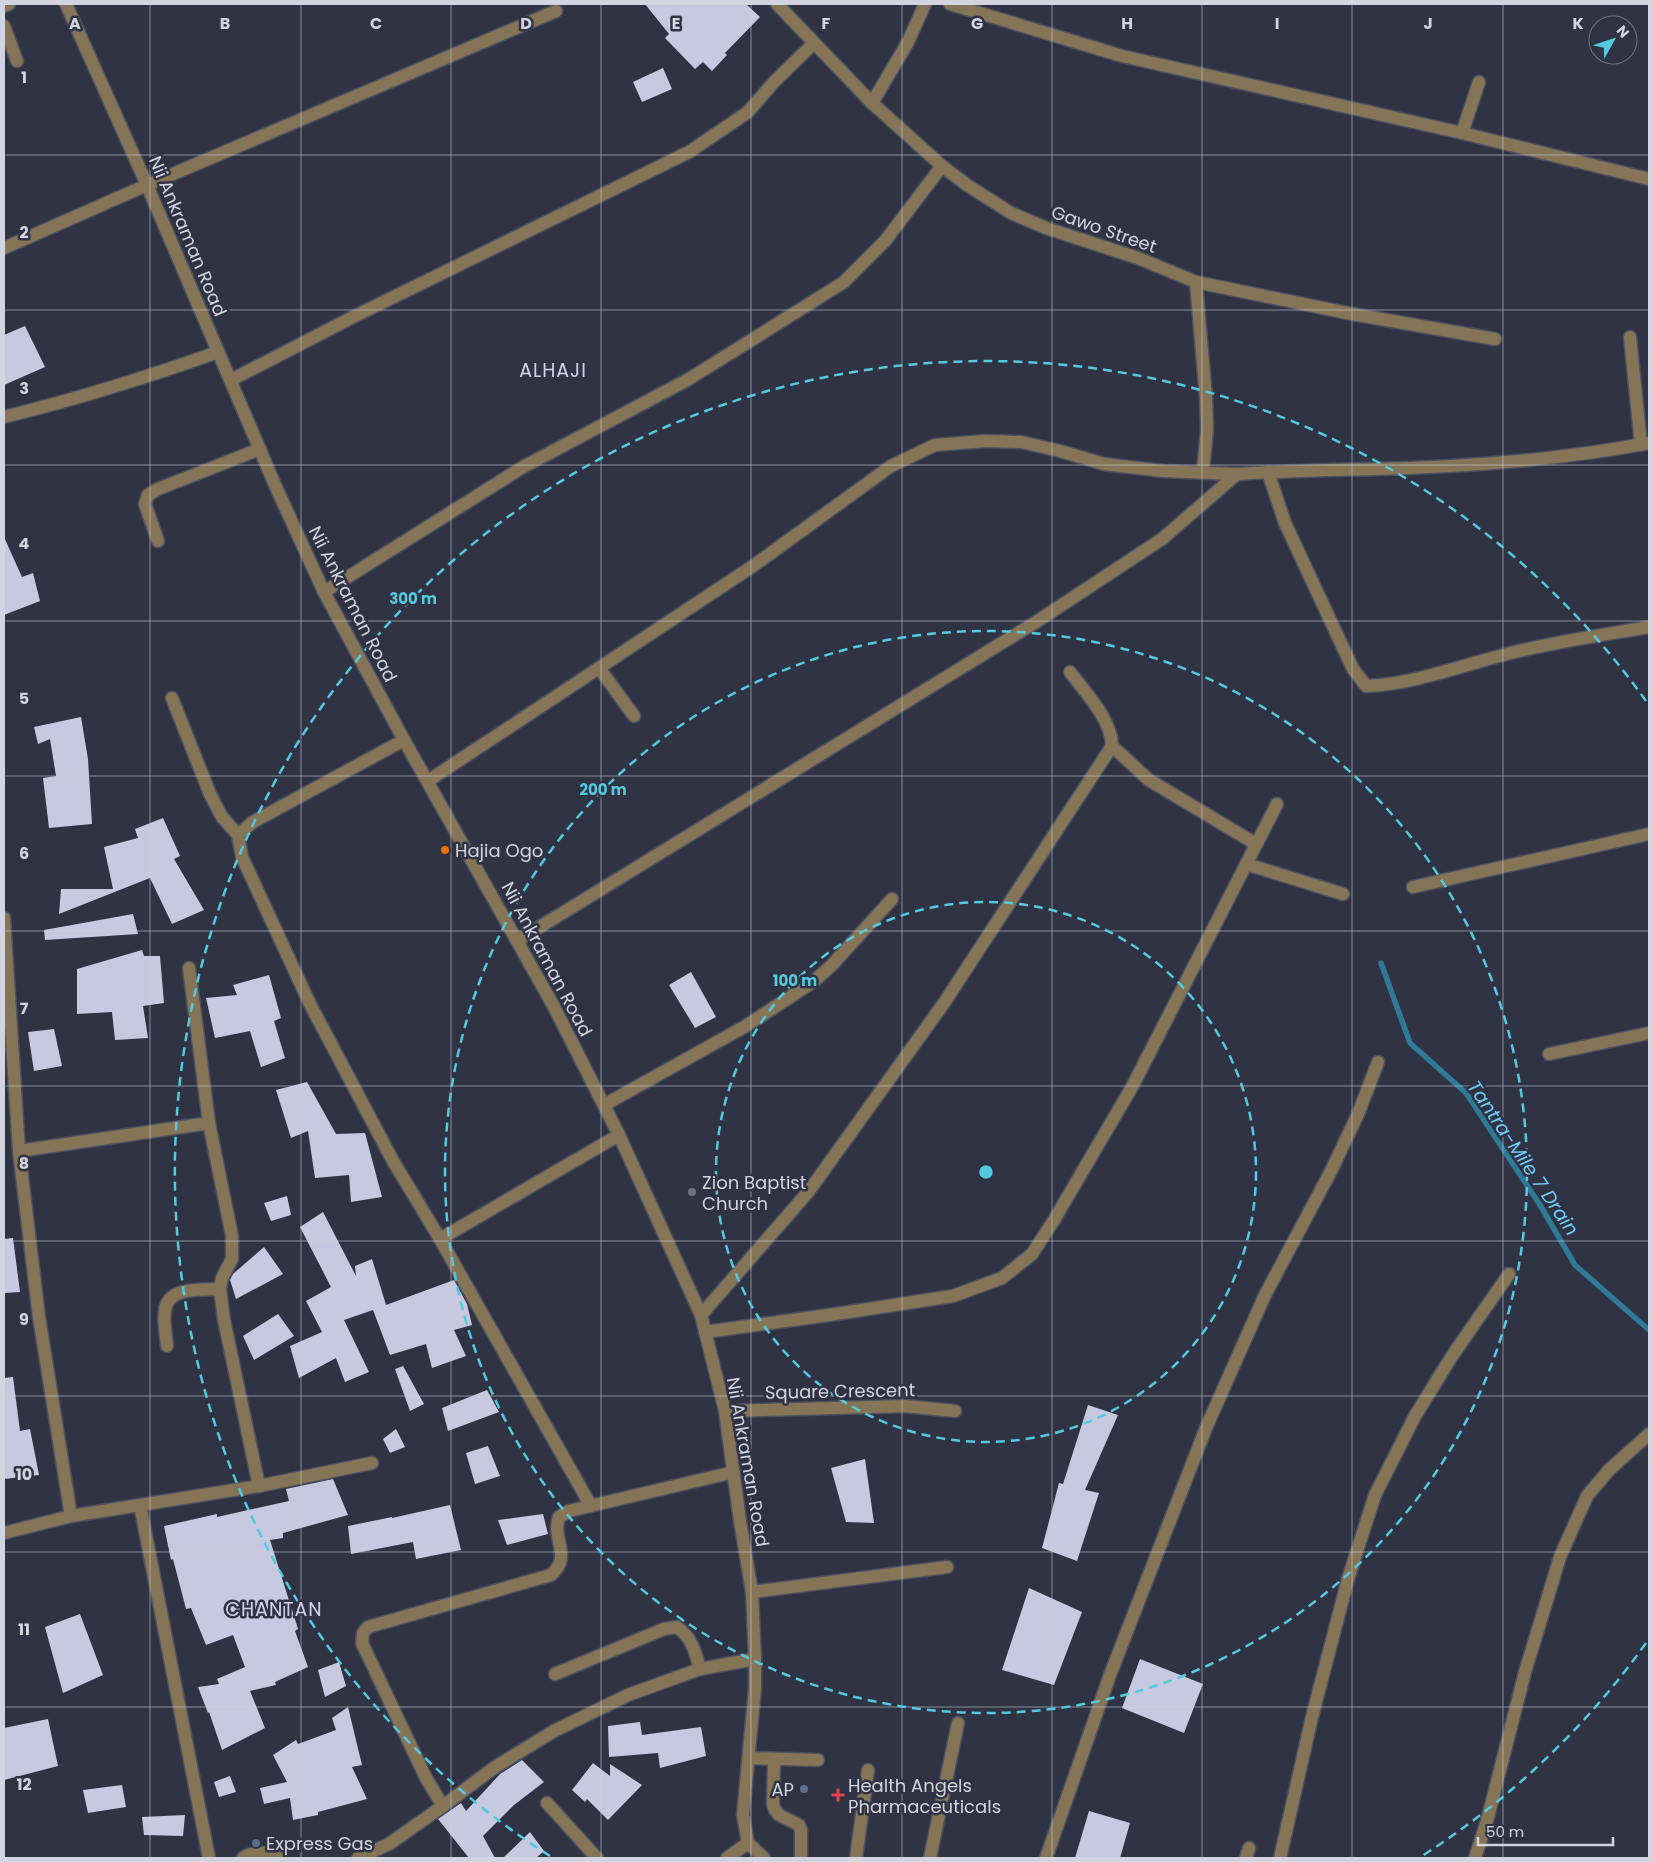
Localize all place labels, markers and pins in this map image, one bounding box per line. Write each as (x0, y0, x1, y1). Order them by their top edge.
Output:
place label: Hajia Ogo (455, 838, 543, 863)
marker: Hajia Ogo (439, 844, 451, 856)
centre of rings (977, 1163, 995, 1181)
place label: Zion Baptist Church (702, 1170, 806, 1216)
marker: Zion Baptist Church (686, 1186, 698, 1198)
place label: Health Angels Pharmaceuticals (848, 1773, 1001, 1819)
place label: AP (771, 1777, 794, 1802)
marker: AP (798, 1783, 810, 1795)
marker: Health Angels Pharmaceuticals (832, 1789, 844, 1801)
place label: Express Gas (266, 1831, 373, 1856)
marker: Express Gas (250, 1837, 262, 1849)

